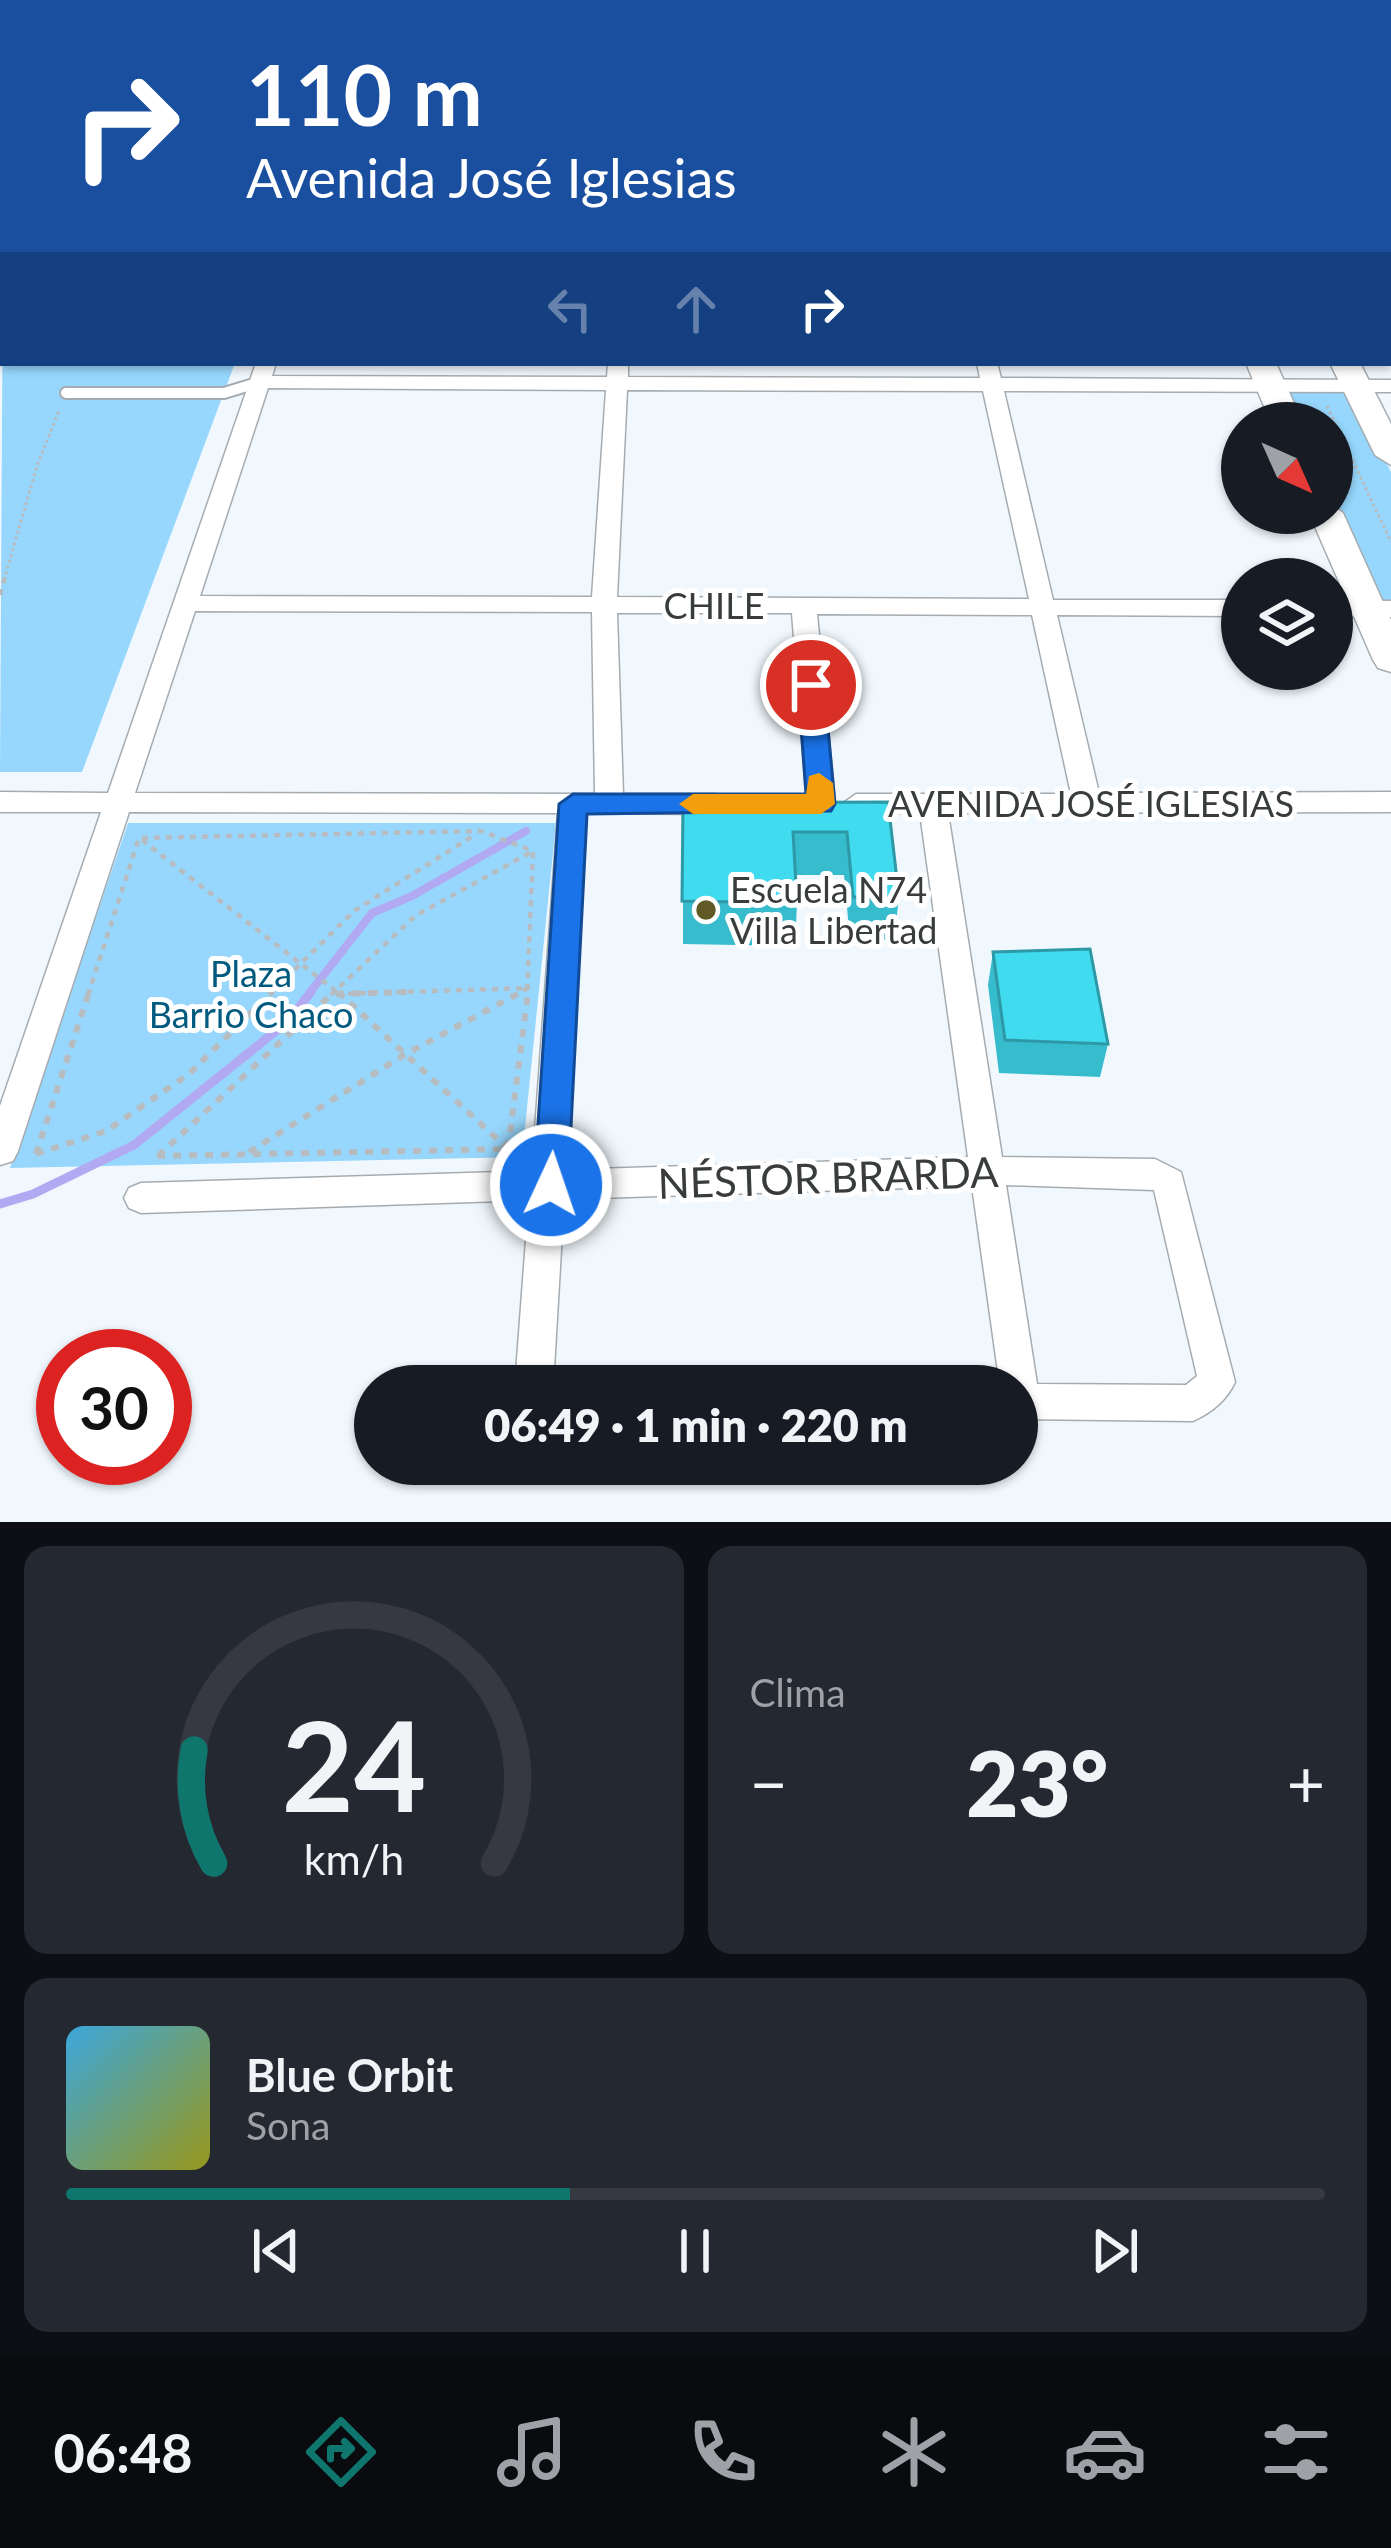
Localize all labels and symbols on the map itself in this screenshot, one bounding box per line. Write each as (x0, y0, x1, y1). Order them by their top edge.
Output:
north arrow (1221, 402, 1353, 534)
street label: CHILE (664, 583, 764, 627)
pin (760, 634, 862, 736)
street label: AVENIDA JOSÉ IGLESIAS (888, 781, 1294, 825)
place label: Escuela N74 Villa Libertad (730, 867, 937, 952)
marker: Escuela N74 Villa Libertad (693, 897, 719, 923)
park label: Plaza Barrio Chaco (149, 951, 353, 1036)
position arrow (488, 1122, 614, 1248)
street label: NÉSTOR BRARDA (657, 1146, 1000, 1208)
speed limit sign: 30 (36, 1329, 192, 1485)

